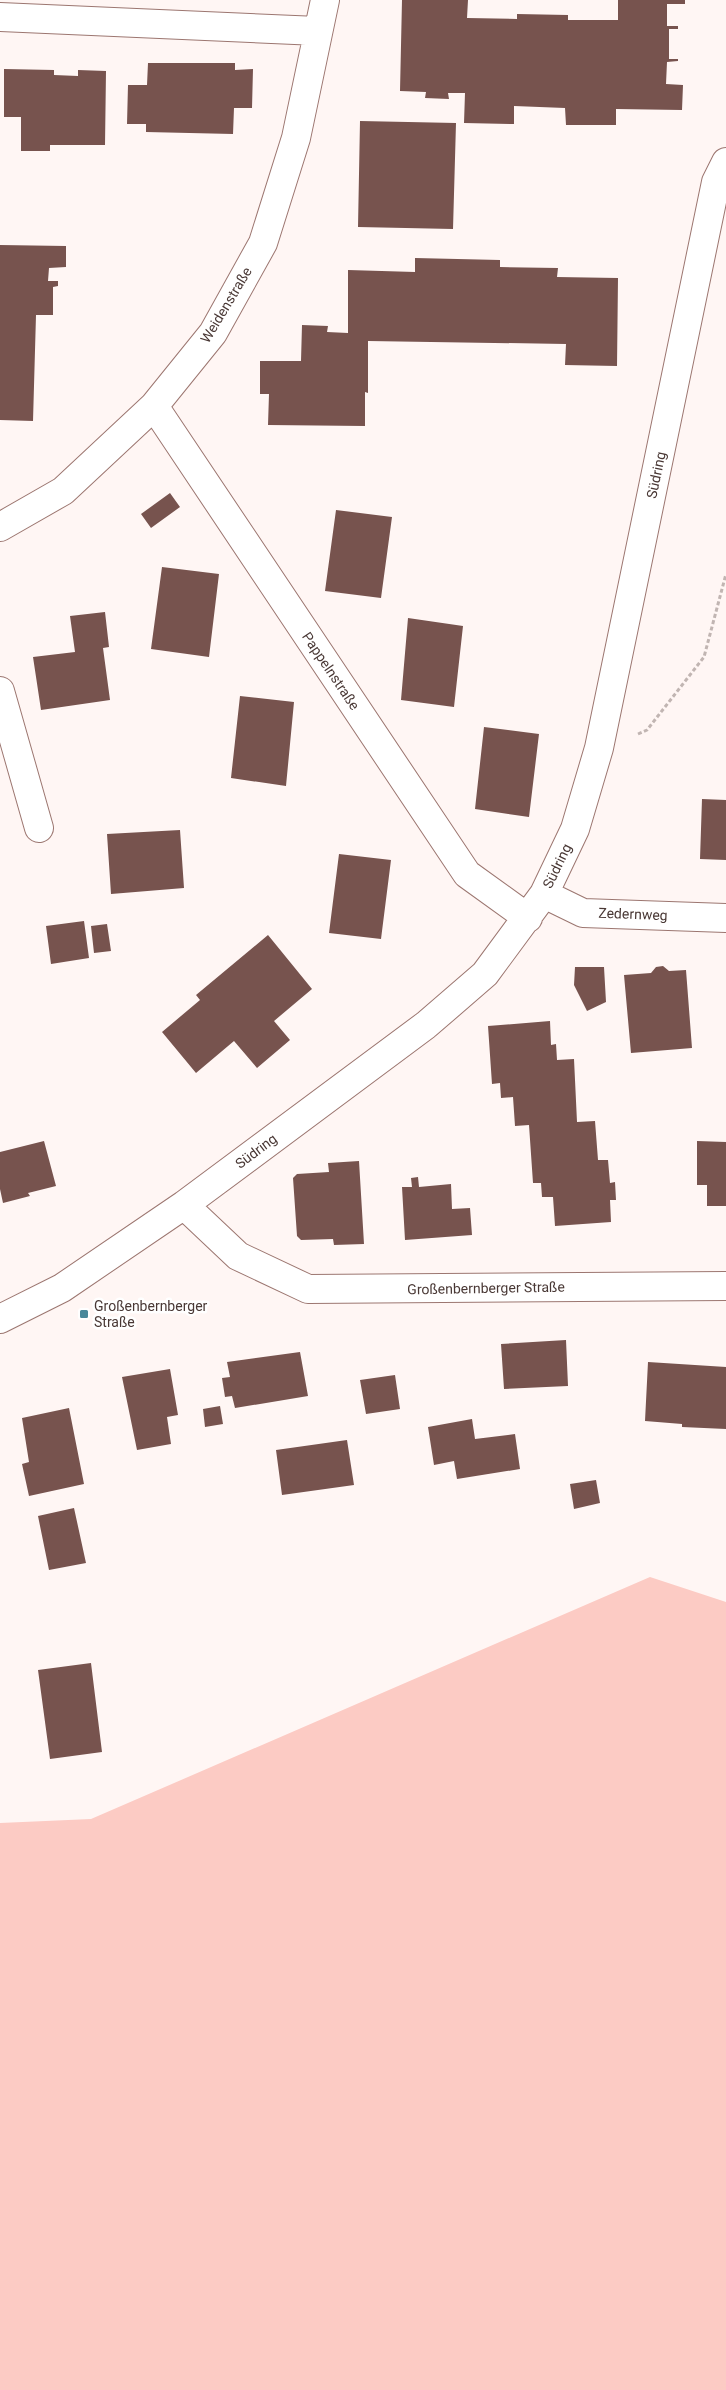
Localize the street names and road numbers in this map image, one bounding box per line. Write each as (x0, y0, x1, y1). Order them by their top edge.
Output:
street label: Weidenstraße (197, 264, 255, 346)
street label: Südring (643, 450, 669, 500)
street label: Pappelnstraße (299, 629, 363, 713)
street label: Südring (539, 841, 575, 891)
street label: Zedernweg (598, 905, 668, 923)
street label: Südring (232, 1130, 280, 1172)
street label: Großenbernberger Straße (407, 1279, 565, 1297)

